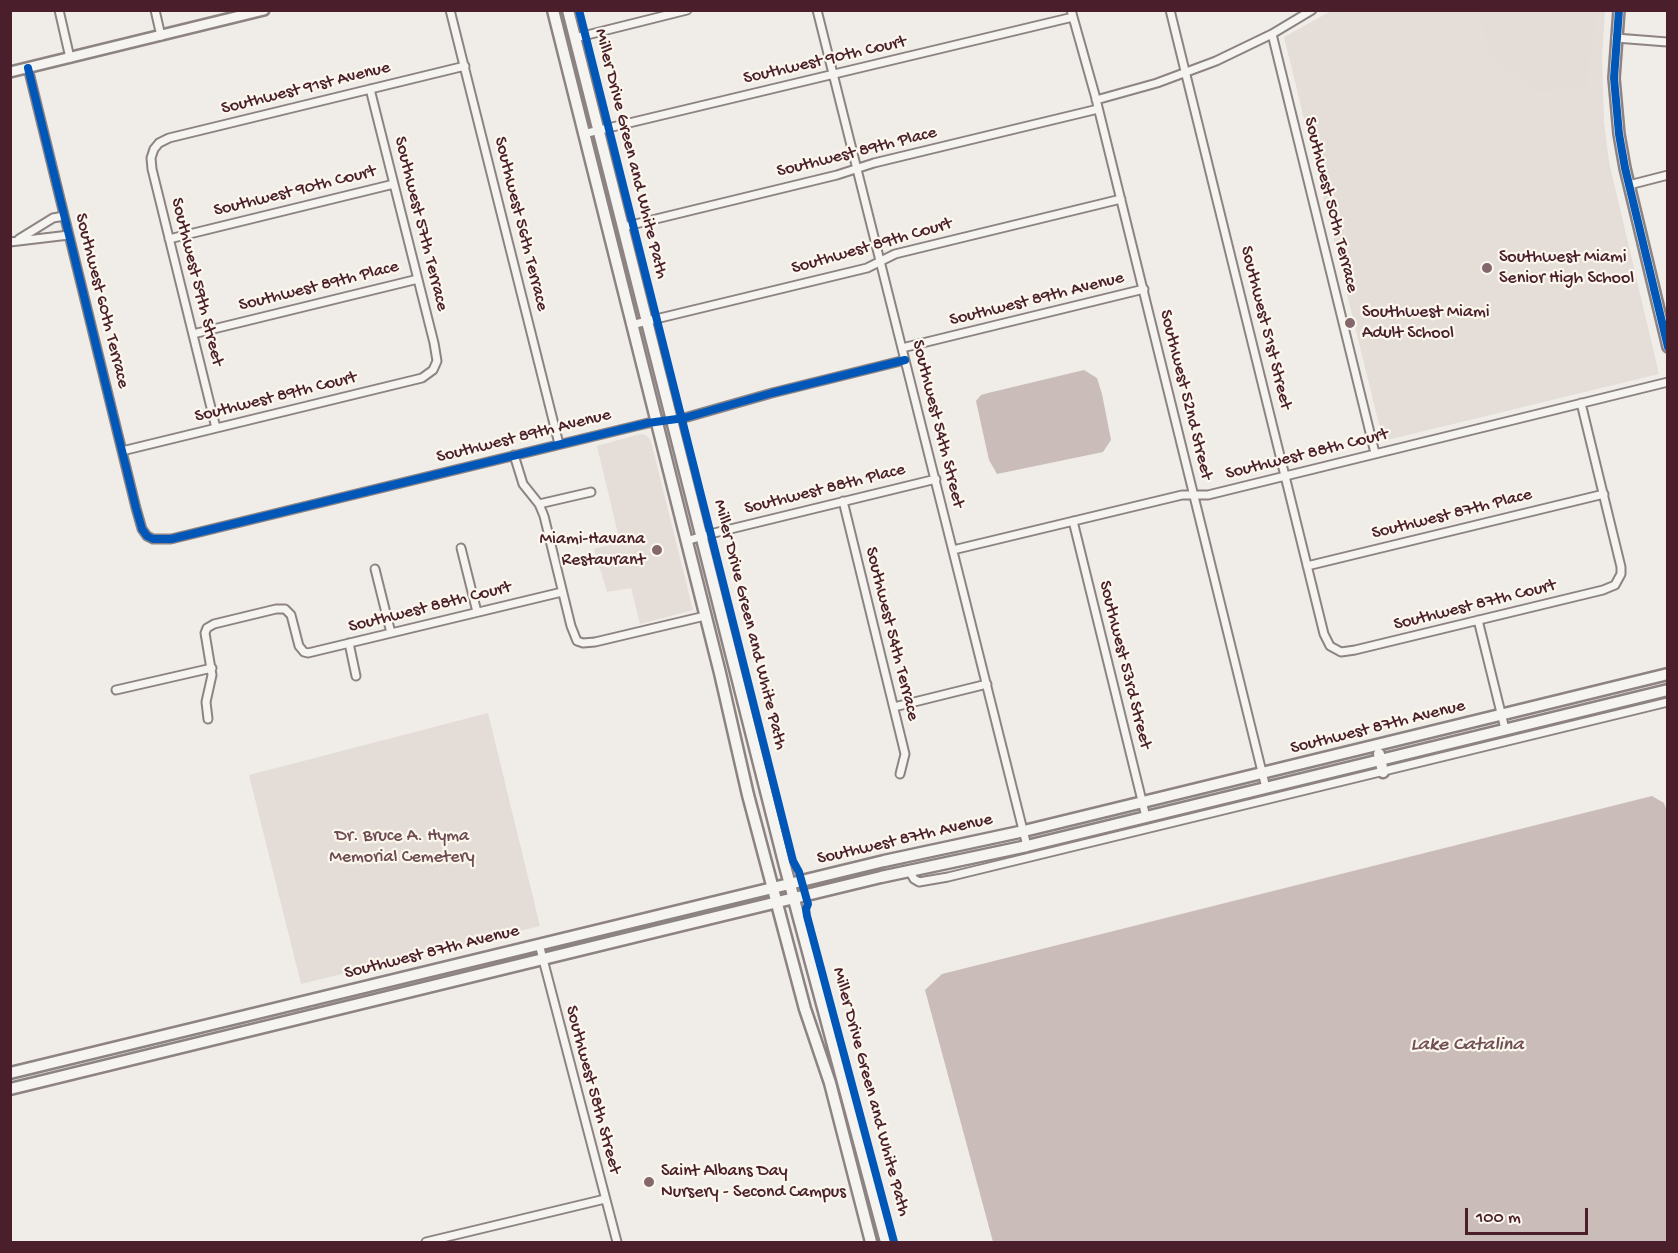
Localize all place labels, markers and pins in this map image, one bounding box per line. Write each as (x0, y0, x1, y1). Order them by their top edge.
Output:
place label: Southwest Miami Senior High School (1499, 247, 1634, 290)
marker: Southwest Miami Senior High School (1480, 261, 1494, 275)
place label: Southwest Miami Adult School (1362, 302, 1490, 344)
marker: Southwest Miami Adult School (1343, 316, 1357, 330)
place label: Miami-Havana Restaurant (540, 529, 645, 572)
marker: Miami-Havana Restaurant (650, 543, 664, 557)
place label: Saint Albans Day Nursery - Second Campus (661, 1161, 846, 1204)
marker: Saint Albans Day Nursery - Second Campus (642, 1175, 656, 1189)

